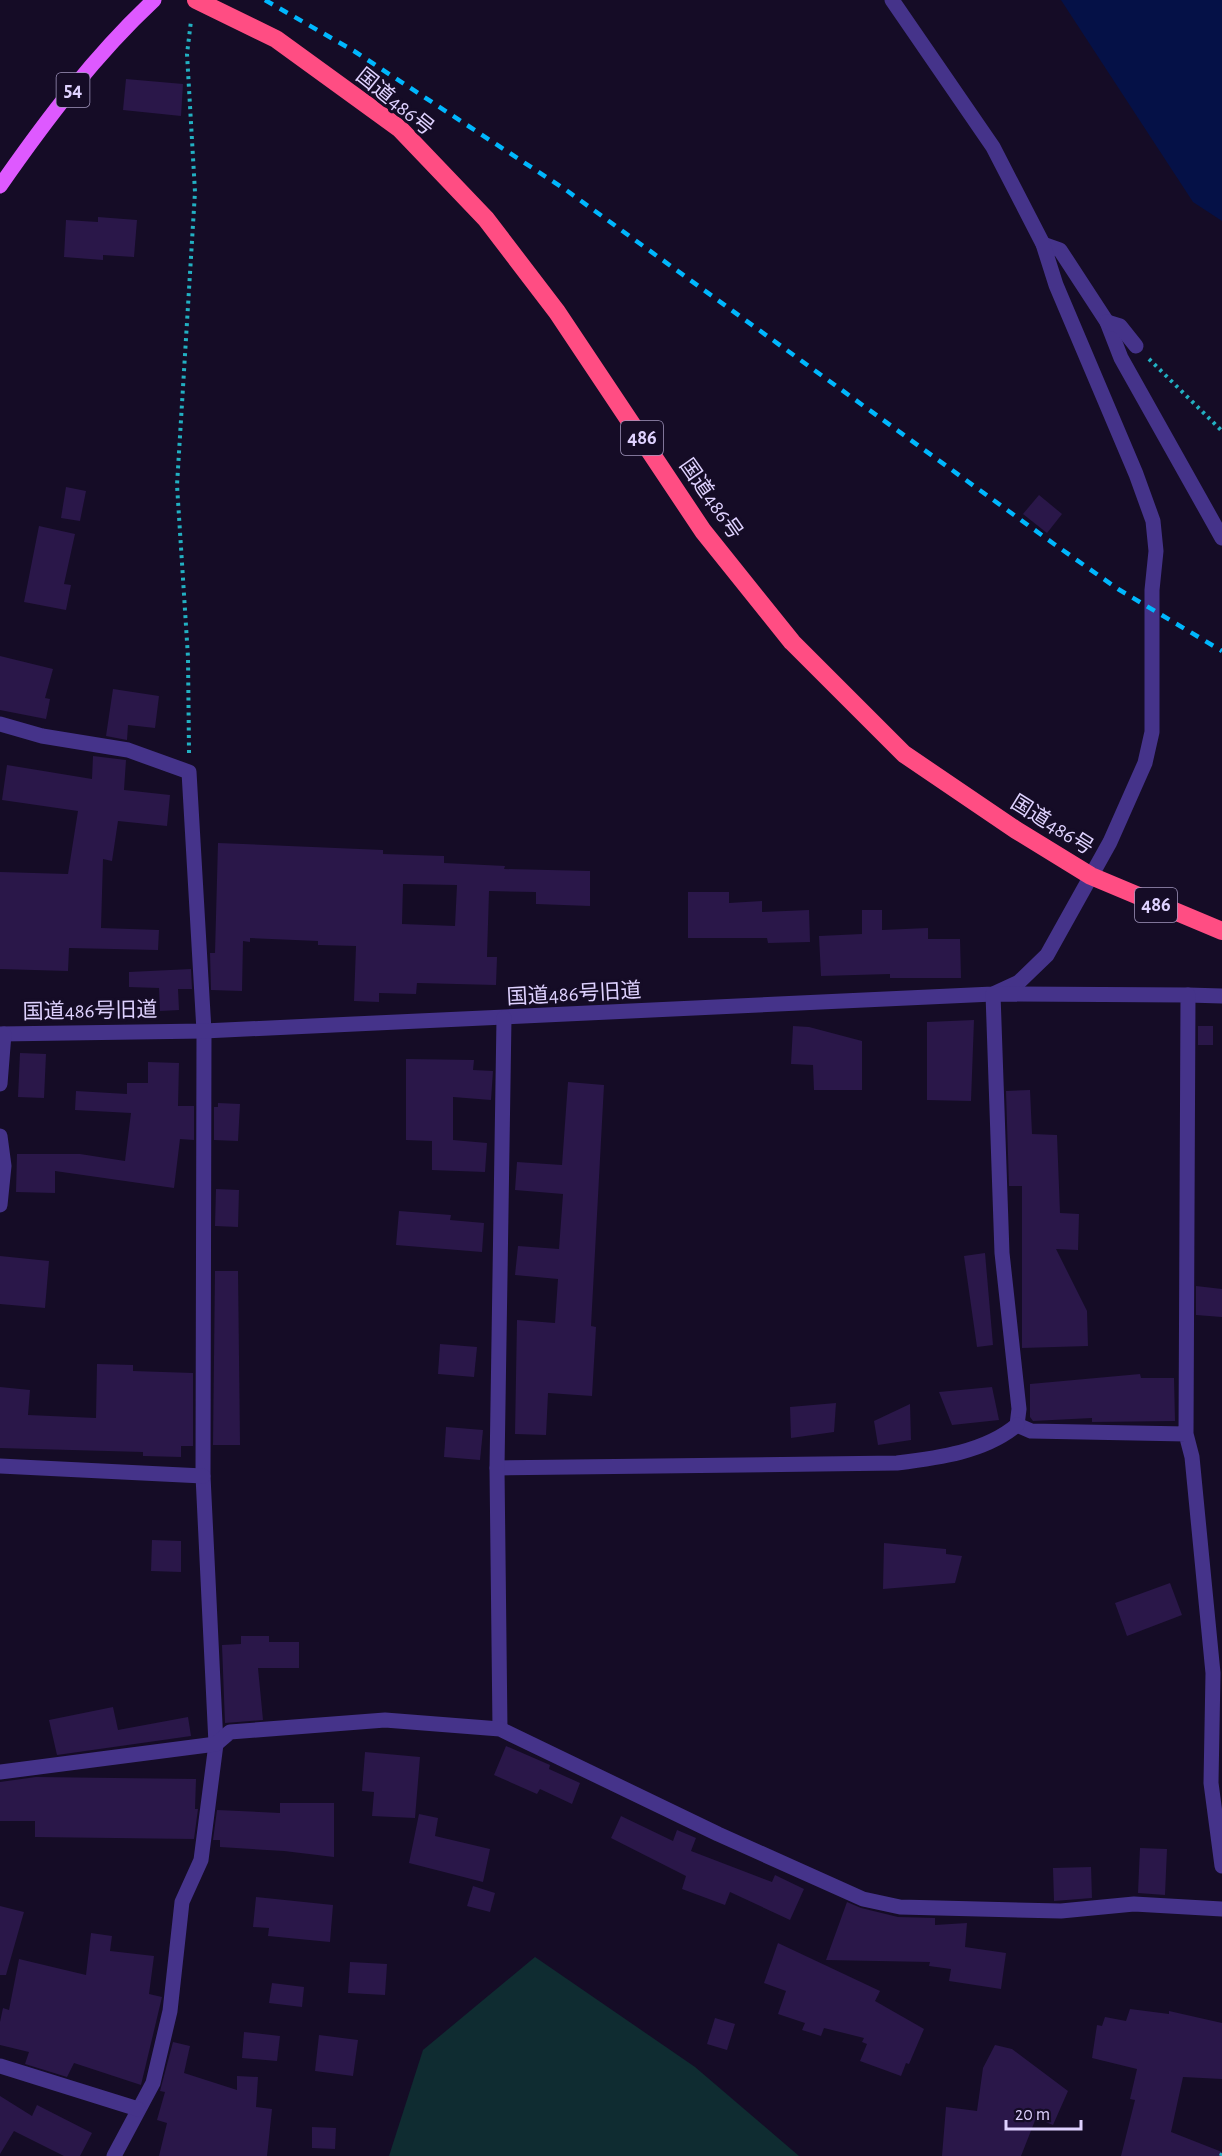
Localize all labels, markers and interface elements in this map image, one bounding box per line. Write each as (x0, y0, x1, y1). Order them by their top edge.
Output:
street label: 国道486号 (352, 64, 438, 139)
road number: 54 (56, 73, 90, 107)
road number: 486 (621, 421, 663, 455)
street label: 国道486号 (676, 454, 747, 543)
street label: 国道486号 (1007, 791, 1098, 859)
road number: 486 (1135, 888, 1177, 922)
street label: 国道486号旧道 (506, 979, 642, 1008)
street label: 国道486号旧道 (22, 998, 158, 1023)
scale bar (1006, 2093, 1081, 2131)
text: 20 m (1015, 2106, 1050, 2124)

